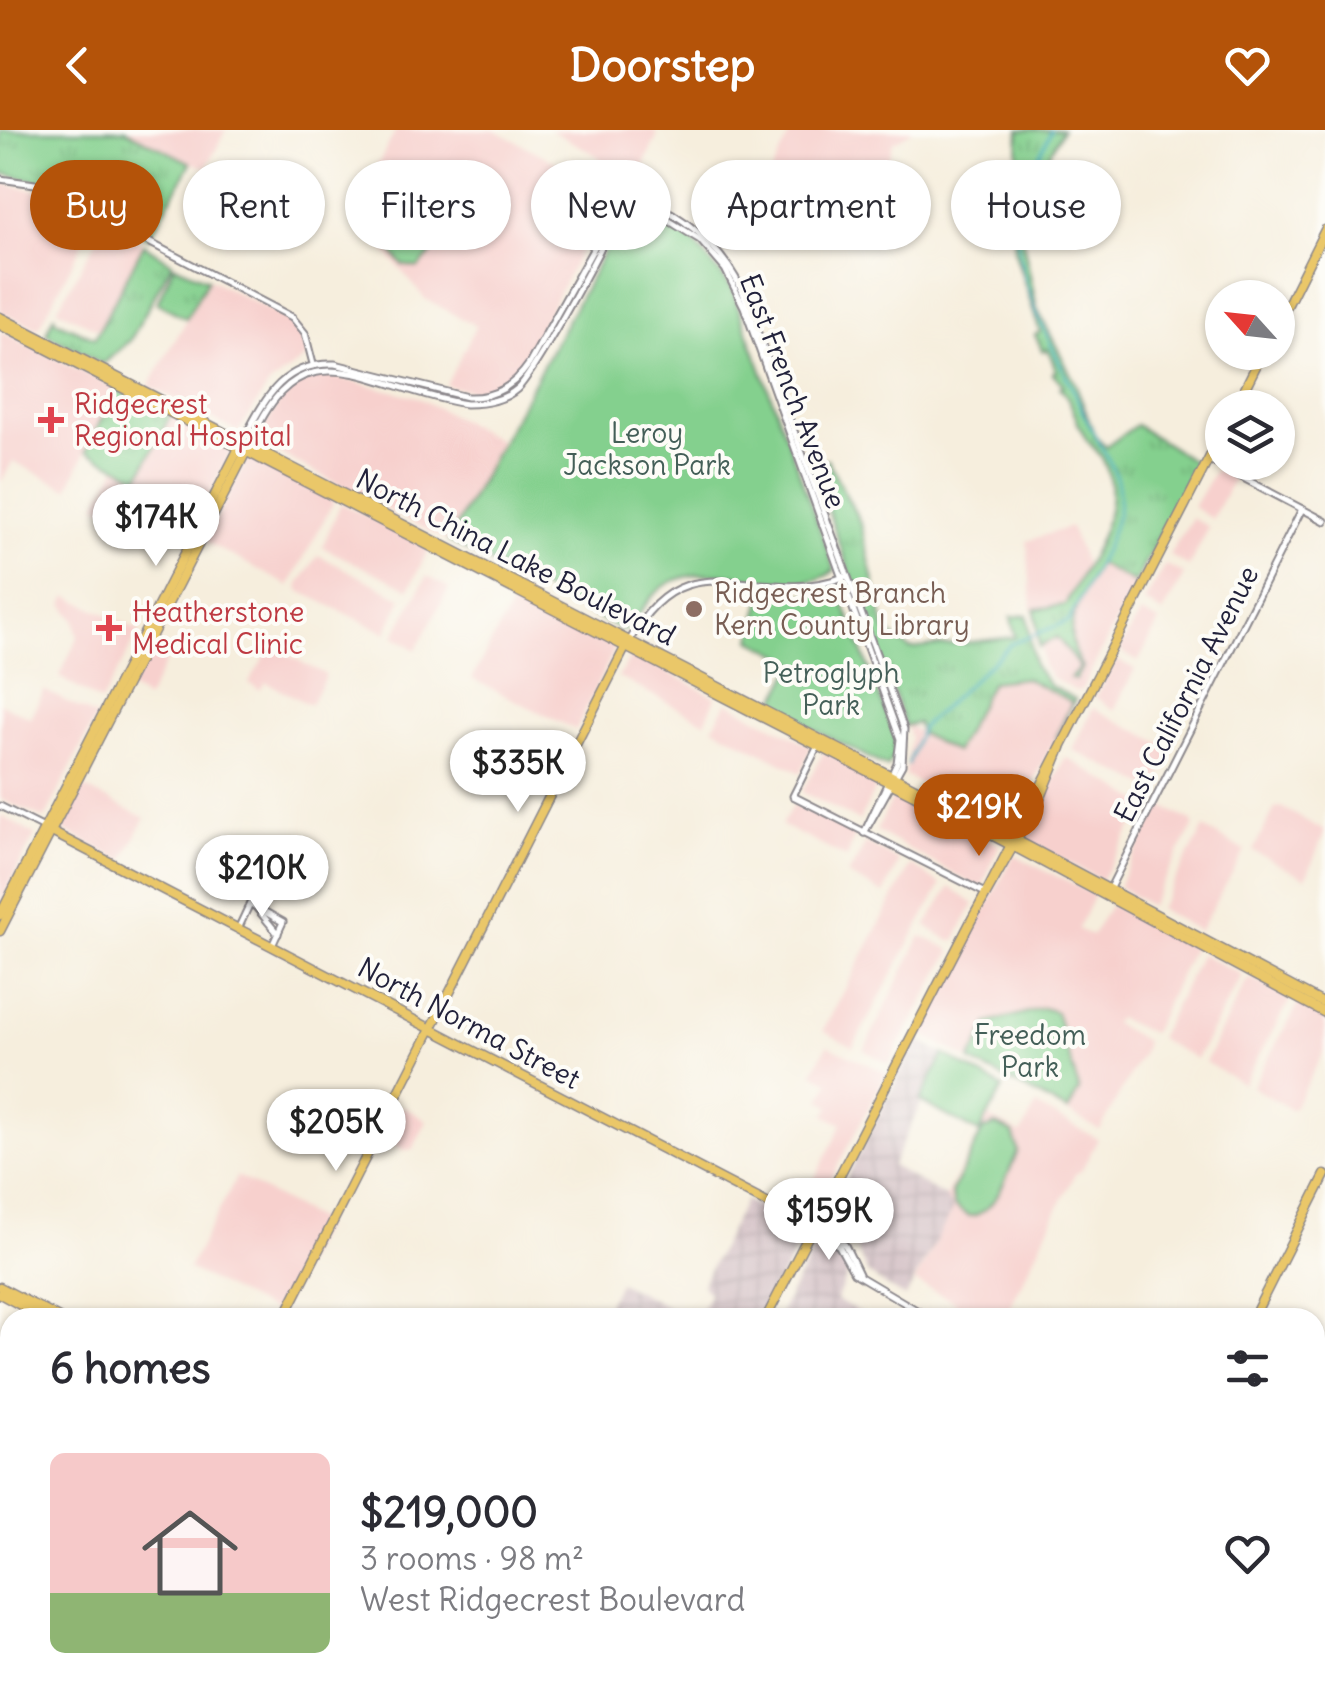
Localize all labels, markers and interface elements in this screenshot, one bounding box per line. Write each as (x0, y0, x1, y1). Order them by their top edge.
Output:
text: Doorstep (570, 37, 755, 93)
icon: back (50, 38, 105, 93)
icon: heart (1220, 38, 1275, 93)
chip: Buy (30, 160, 163, 250)
chip: Rent (183, 160, 325, 250)
chip: Filters (345, 160, 511, 250)
chip: New (531, 160, 671, 250)
chip: Apartment (691, 160, 931, 250)
chip: House (951, 160, 1121, 250)
street label: East French Avenue (732, 269, 854, 513)
north arrow (1205, 280, 1295, 370)
map controls (1205, 280, 1295, 480)
place label: Ridgecrest Regional Hospital (74, 386, 292, 454)
button: layers (1205, 390, 1295, 480)
marker: Ridgecrest Regional Hospital (38, 407, 64, 433)
park label: Leroy Jackson Park (563, 415, 731, 483)
street label: North China Lake Boulevard (350, 461, 682, 653)
pin: $174K (86, 484, 226, 569)
text: $174K (114, 496, 198, 537)
street label: East California Avenue (1106, 560, 1266, 828)
place label: Ridgecrest Branch Kern County Library (714, 575, 970, 643)
place label: Heatherstone Medical Clinic (132, 594, 304, 662)
marker: Ridgecrest Branch Kern County Library (683, 598, 705, 620)
marker: Heatherstone Medical Clinic (96, 615, 122, 641)
park label: Petroglyph Park (762, 655, 900, 723)
pin: $335K (448, 730, 588, 815)
text: $335K (472, 742, 564, 783)
pin: $219K (909, 774, 1049, 859)
text: $219K (936, 786, 1022, 827)
pin: $210K (192, 835, 332, 920)
text: $210K (218, 847, 306, 888)
street label: North Norma Street (352, 949, 586, 1097)
park label: Freedom Park (974, 1017, 1086, 1085)
pin: $205K (266, 1089, 406, 1174)
text: $205K (289, 1101, 383, 1142)
pin: $159K (759, 1178, 899, 1263)
text: $159K (786, 1190, 872, 1231)
icon: filters (1220, 1341, 1275, 1396)
text: 6 homes (50, 1342, 211, 1394)
text: $219,000 (360, 1486, 538, 1538)
icon: home (130, 1493, 250, 1613)
icon: heart (1220, 1526, 1275, 1581)
text: 3 rooms · 98 m² (360, 1538, 584, 1579)
text: West Ridgecrest Boulevard (360, 1579, 745, 1620)

